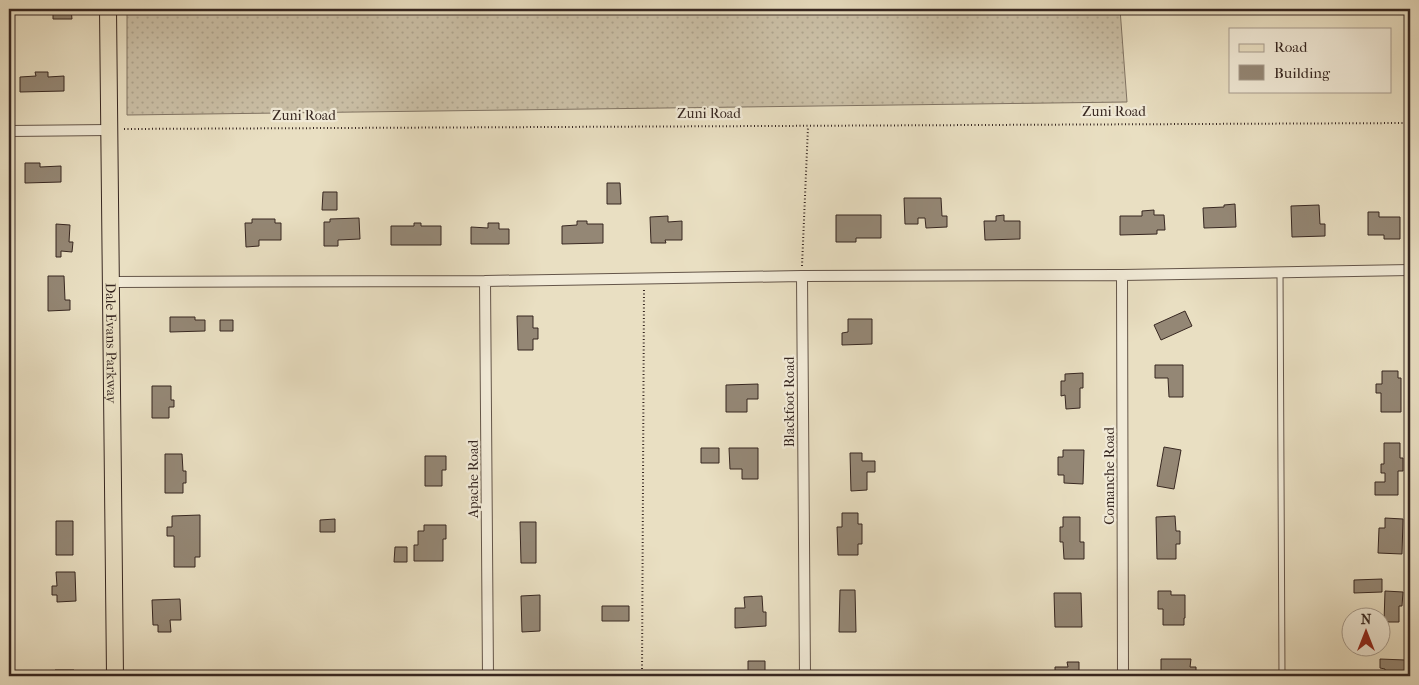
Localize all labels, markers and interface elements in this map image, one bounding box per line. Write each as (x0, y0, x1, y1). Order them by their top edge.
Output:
legend (1229, 28, 1392, 92)
text: Road (1274, 38, 1308, 56)
text: Building (1274, 64, 1331, 82)
street label: Zuni Road (1082, 103, 1146, 120)
street label: Zuni Road (677, 105, 741, 122)
street label: Zuni Road (272, 107, 336, 124)
street label: Dale Evans Parkway (102, 283, 120, 404)
street label: Blackfoot Road (781, 356, 798, 447)
street label: Comanche Road (1101, 427, 1118, 525)
street label: Apache Road (465, 440, 482, 519)
north arrow (1342, 608, 1392, 658)
text: N (1361, 611, 1372, 628)

